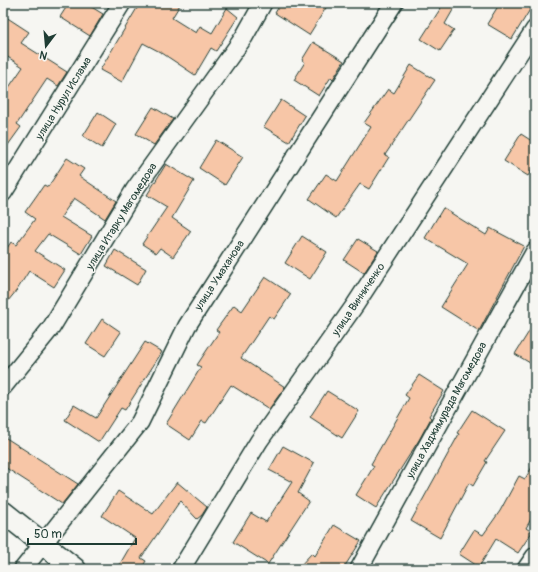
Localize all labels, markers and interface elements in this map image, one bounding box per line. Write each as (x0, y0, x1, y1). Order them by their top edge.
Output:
north arrow (26, 26, 66, 66)
text: N (37, 48, 49, 62)
street label: улица Нурул Ислама (32, 55, 94, 143)
street label: улица Итарку Магомедова (83, 161, 160, 273)
street label: улица Умаханова (191, 238, 247, 314)
street label: улица Винниченко (329, 260, 388, 339)
street label: улица Хаджимурада Магомедова (403, 340, 489, 482)
scale bar (28, 520, 136, 546)
text: 50 m (34, 527, 62, 542)

